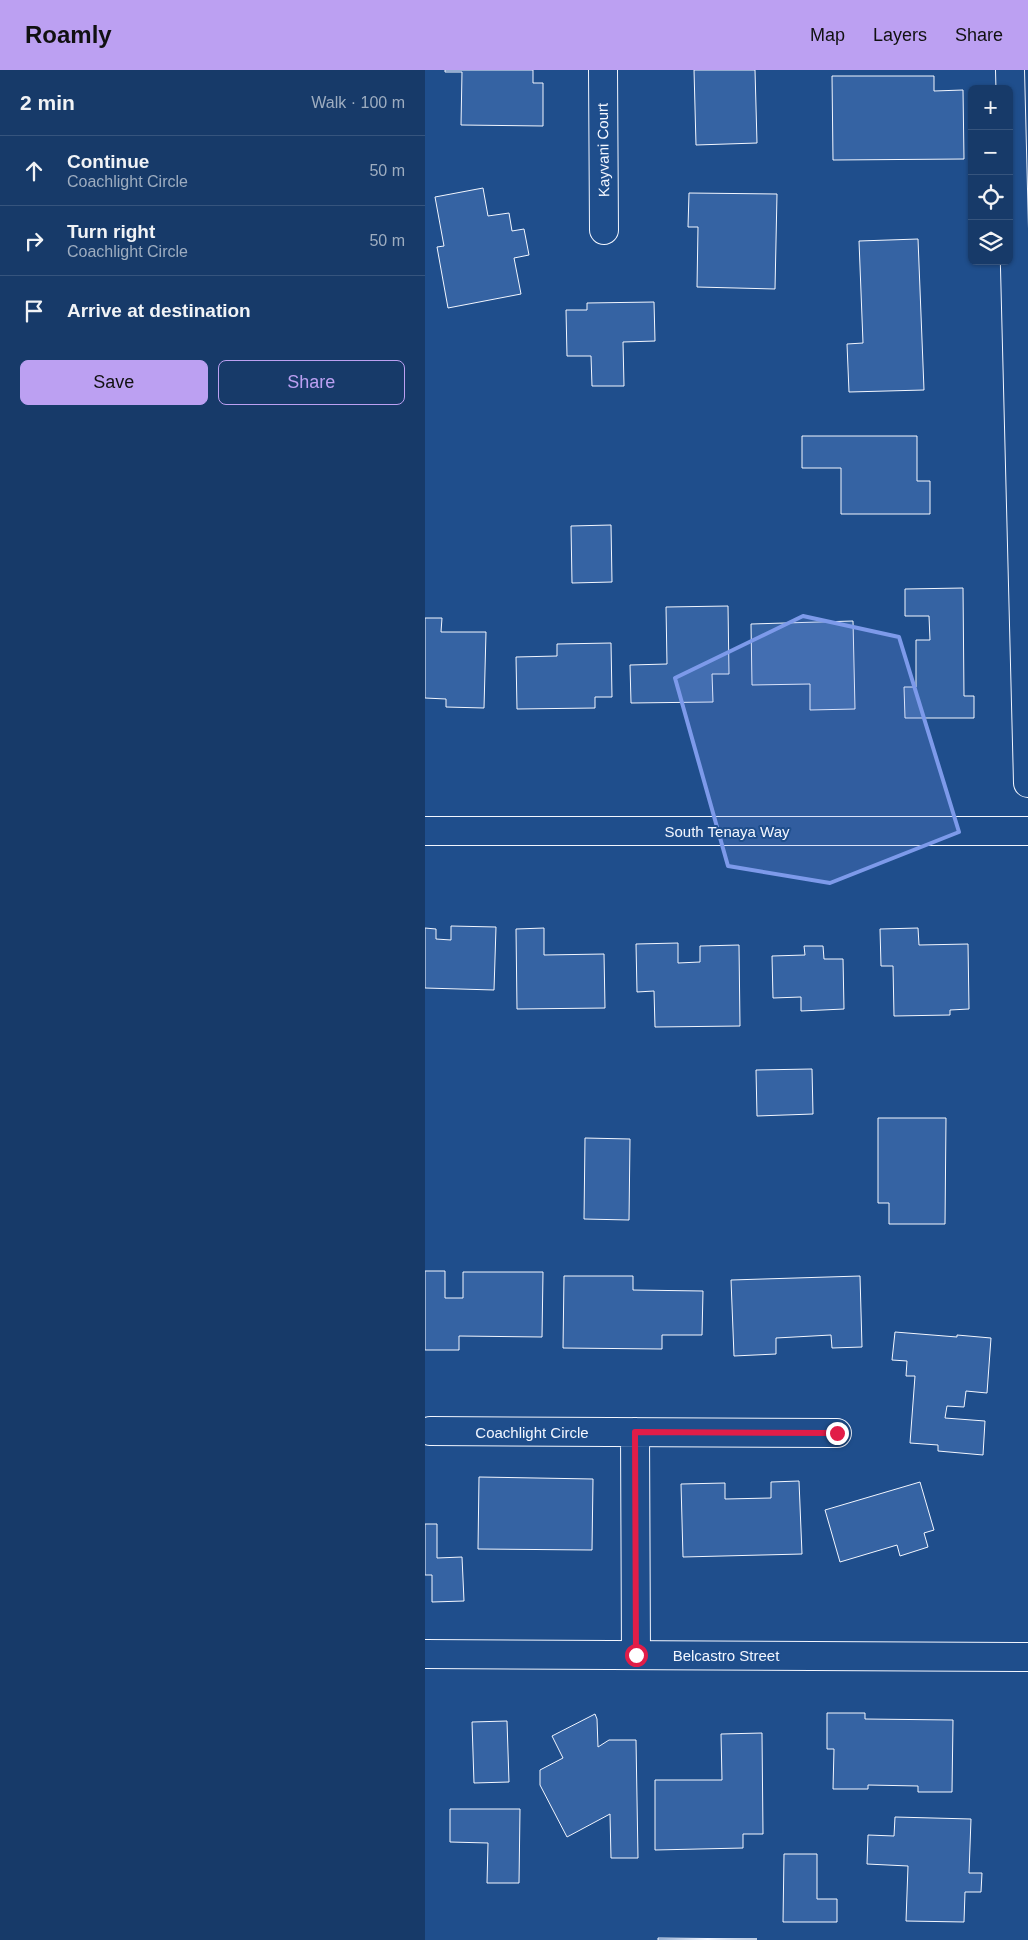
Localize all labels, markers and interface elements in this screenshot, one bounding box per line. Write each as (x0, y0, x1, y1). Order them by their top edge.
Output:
text: Roamly (25, 21, 112, 48)
text: Map (810, 25, 845, 45)
text: Layers (873, 25, 927, 45)
text: Share (955, 25, 1003, 45)
map controls (968, 85, 1013, 265)
button: + (968, 85, 1013, 130)
text: 2 min (20, 91, 75, 114)
text: Walk · 100 m (311, 94, 405, 111)
street label: Kayvani Court (594, 102, 612, 197)
button: − (968, 130, 1013, 175)
text: Continue (67, 151, 149, 172)
icon: ahead (20, 157, 48, 185)
text: 50 m (369, 162, 405, 179)
text: Coachlight Circle (67, 173, 188, 190)
button: locate (968, 175, 1013, 220)
button: layers (968, 220, 1013, 265)
text: Turn right (67, 221, 155, 242)
icon: right (20, 227, 48, 255)
text: 50 m (369, 232, 405, 249)
text: Coachlight Circle (67, 243, 188, 260)
icon: arrive (20, 297, 48, 325)
text: Arrive at destination (67, 300, 251, 321)
button: Save (20, 360, 208, 405)
button: Share (218, 360, 405, 405)
street label: South Tenaya Way (664, 823, 790, 840)
route end (826, 1422, 849, 1445)
street label: Coachlight Circle (475, 1424, 589, 1441)
route start (625, 1644, 648, 1667)
street label: Belcastro Street (673, 1647, 780, 1664)

